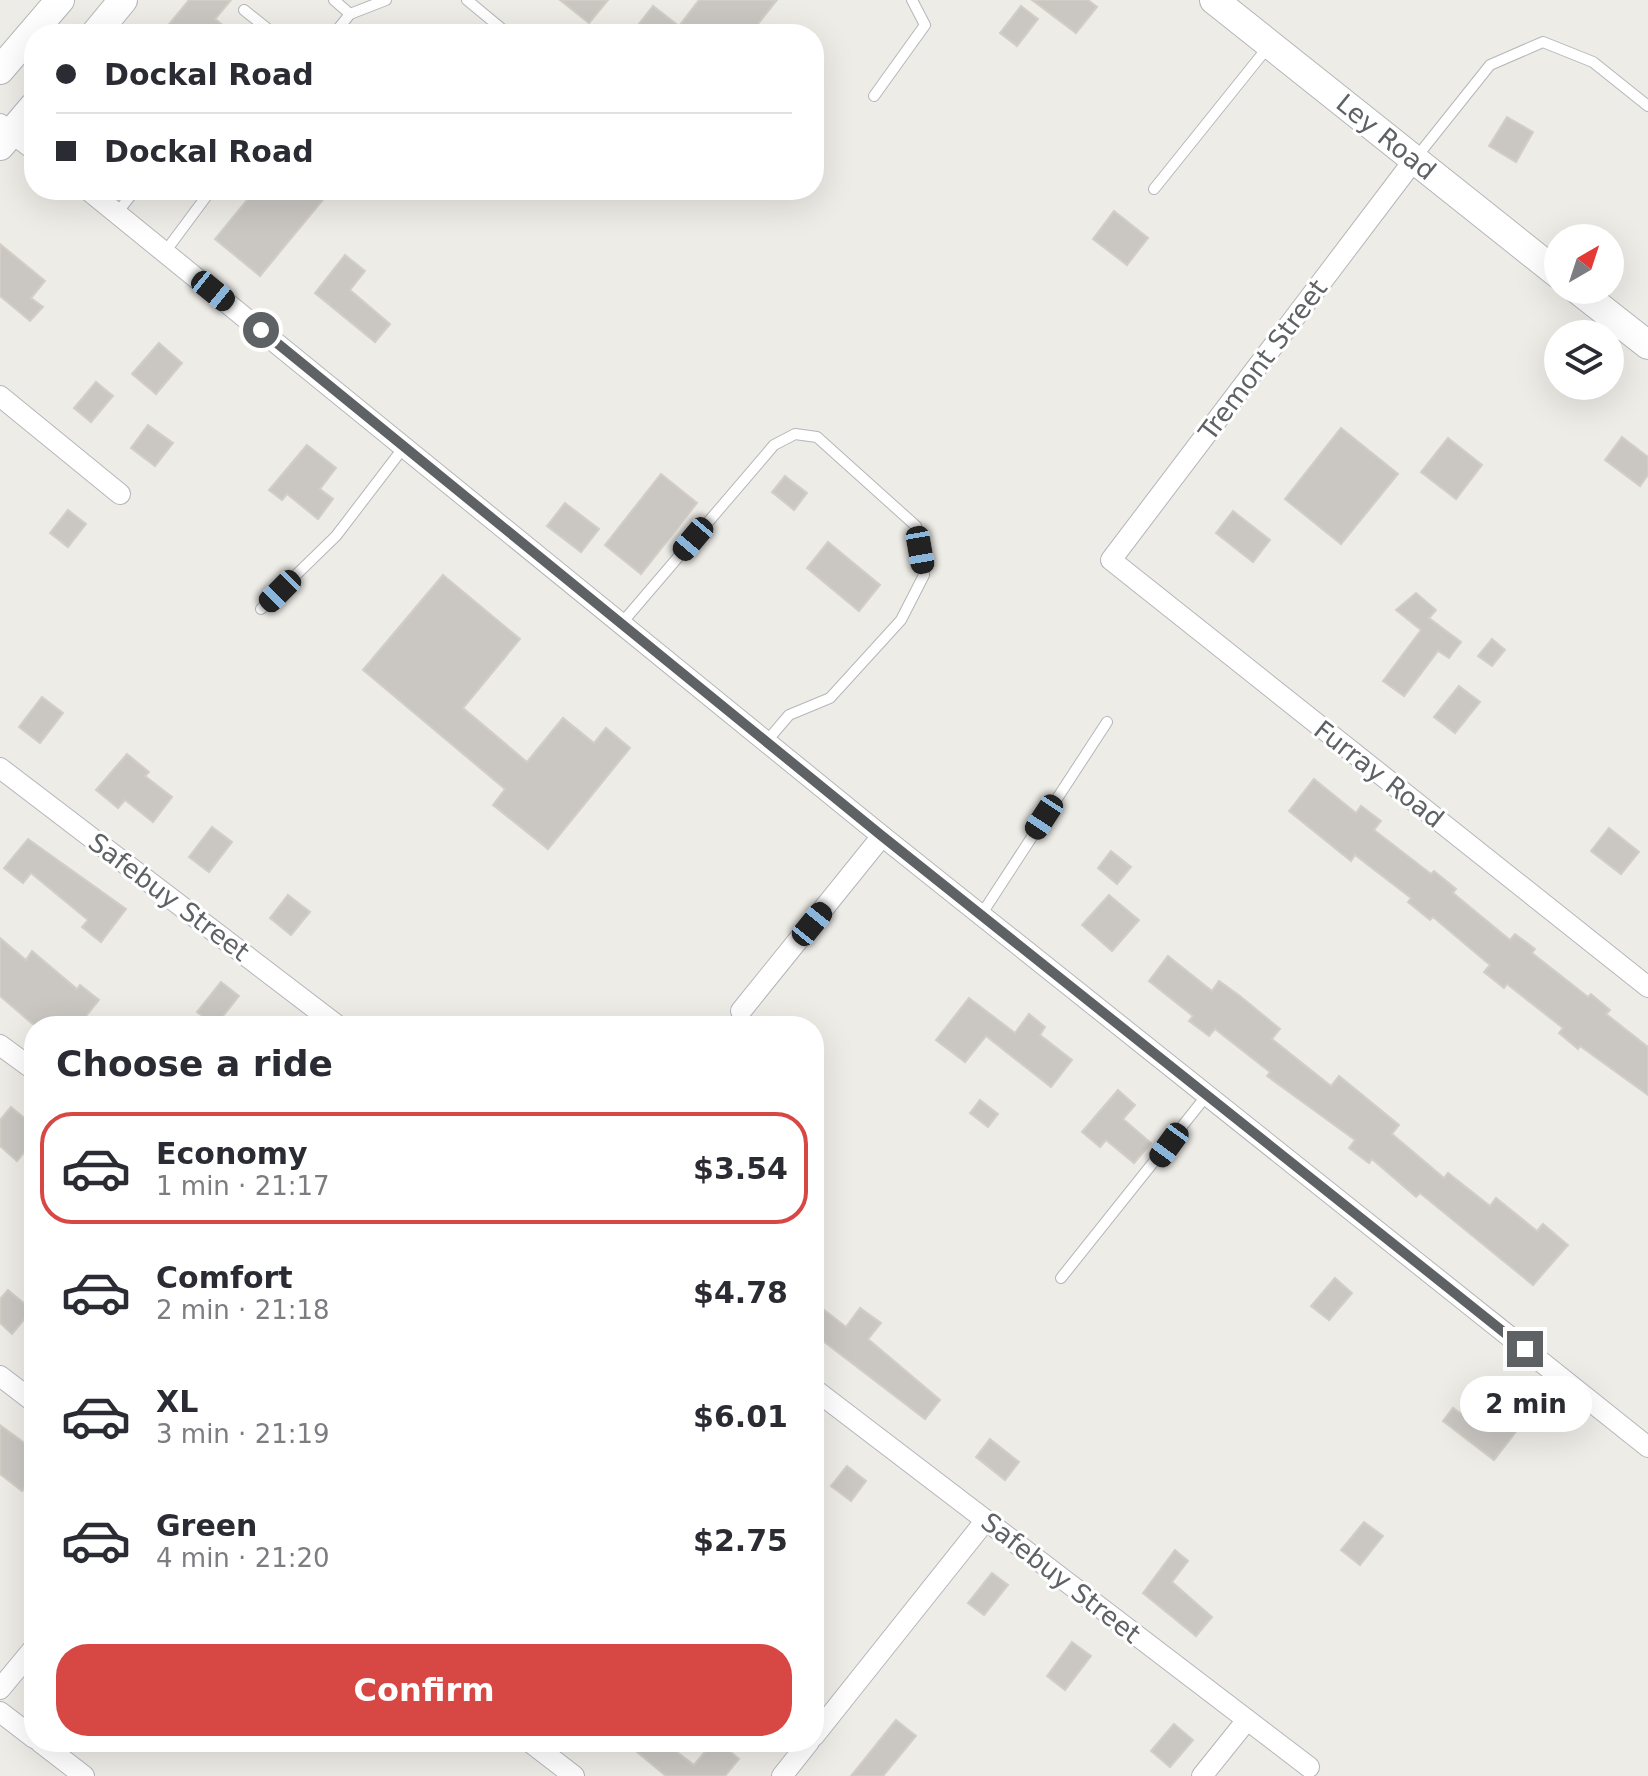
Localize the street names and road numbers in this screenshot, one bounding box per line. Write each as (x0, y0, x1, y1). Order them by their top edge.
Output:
street label: Ley Road (1330, 88, 1442, 186)
street label: Tremont Street (1192, 274, 1333, 447)
street label: Furray Road (1308, 714, 1450, 834)
street label: Safebuy Street (83, 827, 255, 967)
street label: Safebuy Street (976, 1507, 1146, 1649)

